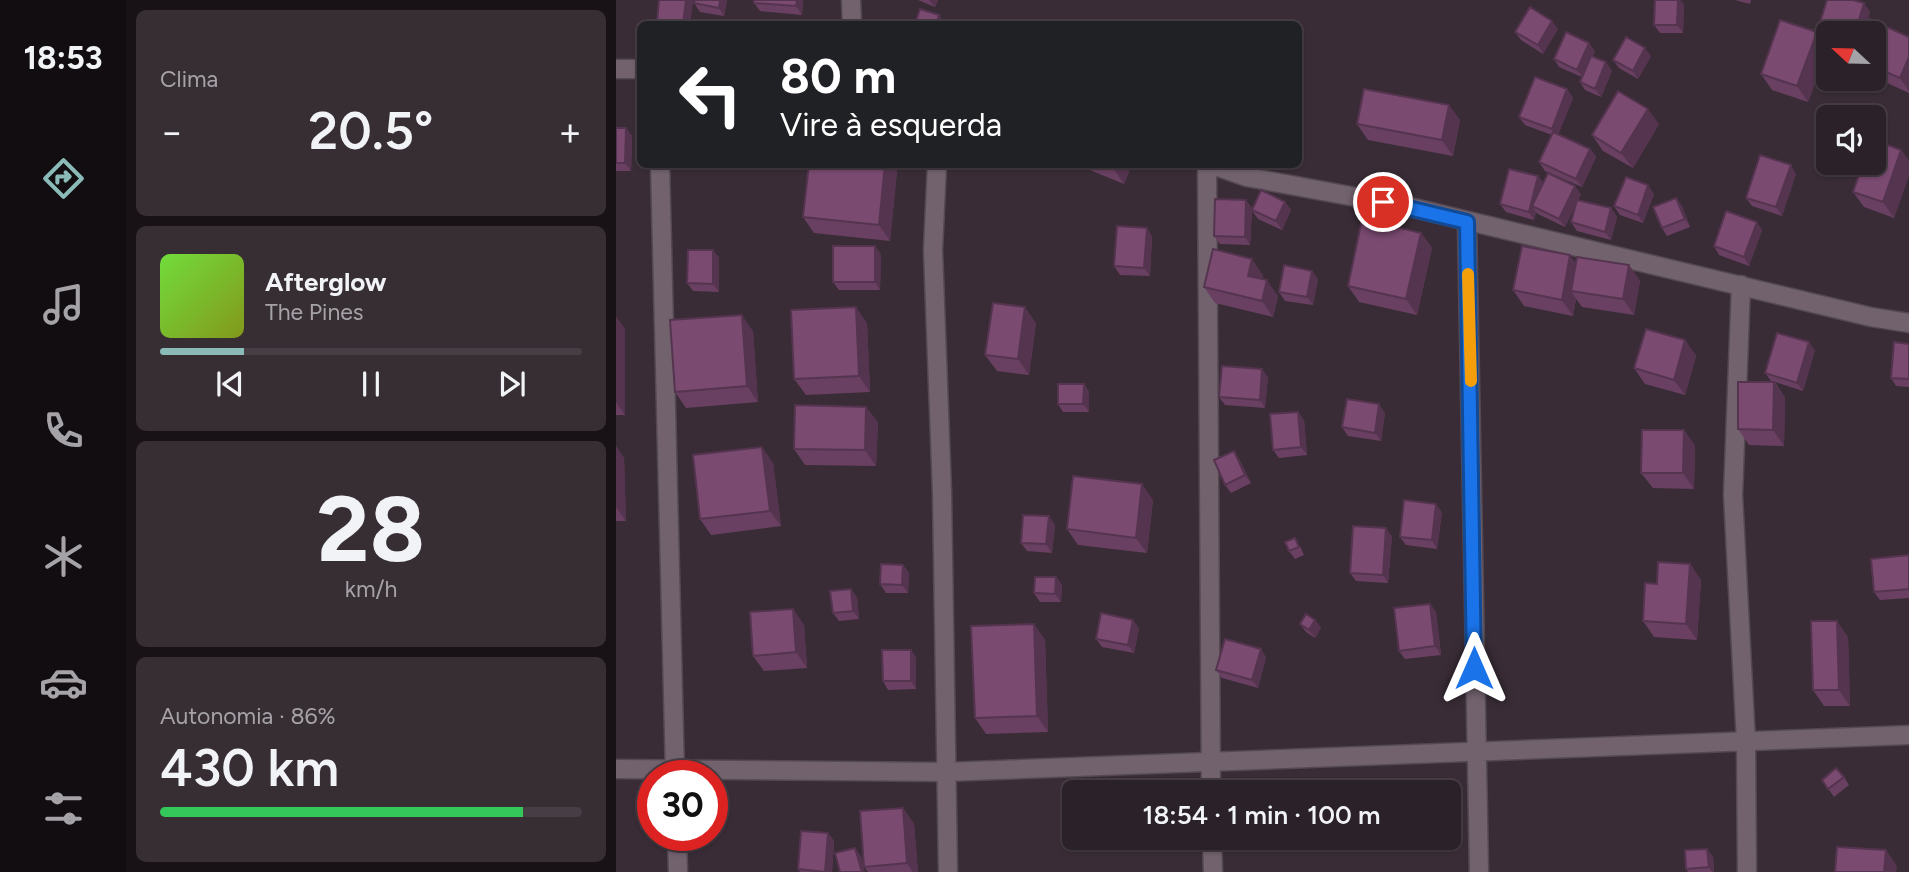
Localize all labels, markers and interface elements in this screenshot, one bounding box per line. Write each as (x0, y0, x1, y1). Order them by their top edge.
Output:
north arrow (1816, 21, 1886, 91)
map controls (1816, 21, 1886, 175)
text: 18:53 (23, 39, 103, 77)
text: 80 m (780, 46, 896, 105)
icon: left (665, 49, 756, 140)
text: Clima (160, 65, 218, 93)
text: 20.5° (309, 100, 433, 162)
button: sound (1816, 105, 1886, 175)
text: Vire à esquerda (780, 106, 1002, 144)
text: − (160, 109, 184, 155)
text: + (558, 109, 582, 155)
icon: directions (39, 154, 88, 203)
pin (1353, 172, 1413, 232)
icon: arrive (1364, 183, 1402, 221)
text: Afterglow (265, 266, 387, 298)
icon: music (39, 280, 88, 329)
text: The Pines (265, 298, 364, 326)
icon: previous (211, 365, 249, 403)
icon: pause (352, 365, 390, 403)
icon: next (493, 365, 531, 403)
icon: phone (39, 406, 88, 455)
text: 28 (317, 475, 425, 584)
icon: climate (39, 532, 88, 581)
text: km/h (345, 575, 397, 603)
position arrow (1437, 631, 1511, 705)
icon: car (39, 658, 88, 707)
text: Autonomia · 86% (160, 702, 336, 730)
text: 430 km (160, 737, 339, 799)
speed limit sign: 30 (637, 760, 728, 851)
icon: filters (39, 784, 88, 833)
text: 18:54 · 1 min · 100 m (1143, 799, 1380, 831)

